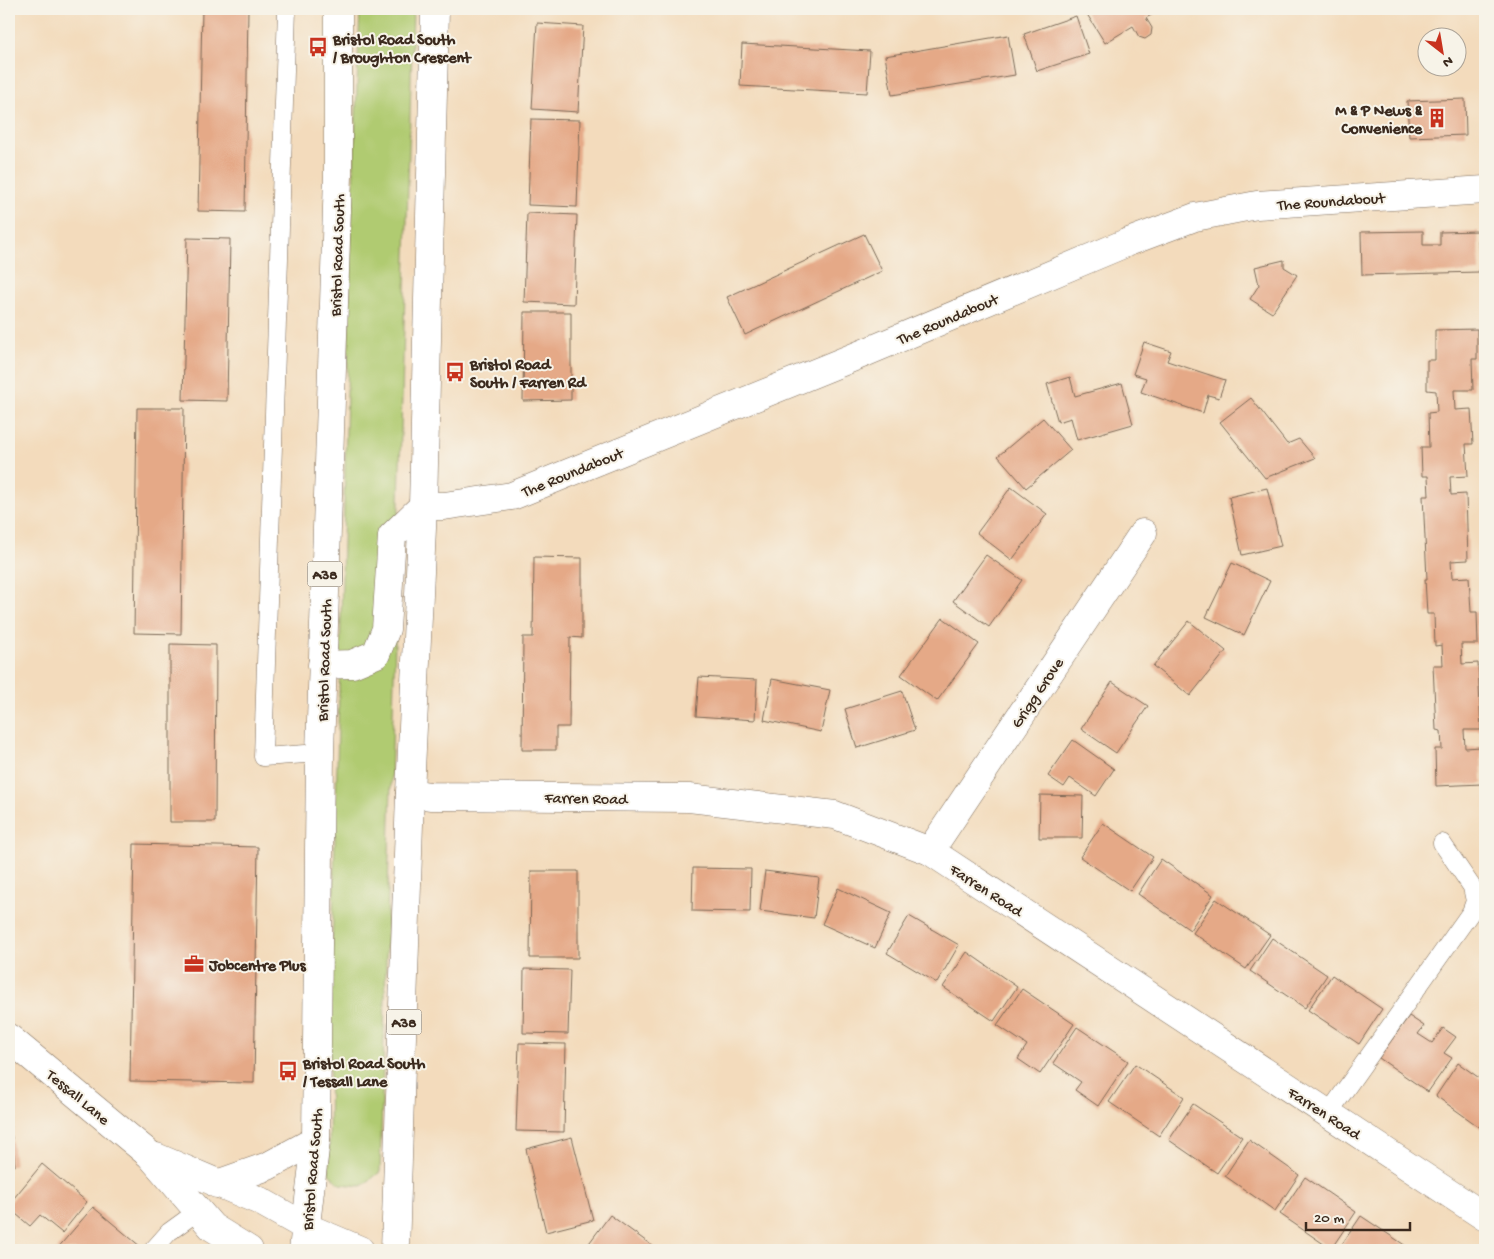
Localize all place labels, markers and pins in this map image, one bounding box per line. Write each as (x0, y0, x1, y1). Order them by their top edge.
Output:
place label: Bristol Road South / Broughton Crescent (332, 32, 472, 69)
bus stop icon: Bristol Road South / Broughton Crescent (307, 36, 329, 58)
place label: M & P News & Convenience (1335, 103, 1423, 140)
building icon: M & P News & Convenience (1426, 107, 1448, 129)
place label: Bristol Road South / Farren Rd (469, 357, 587, 394)
bus stop icon: Bristol Road South / Farren Rd (444, 361, 466, 383)
office icon: Jobcentre Plus (183, 953, 205, 975)
place label: Jobcentre Plus (208, 958, 307, 977)
place label: Bristol Road South / Tessall Lane (302, 1056, 426, 1093)
bus stop icon: Bristol Road South / Tessall Lane (277, 1060, 299, 1082)

